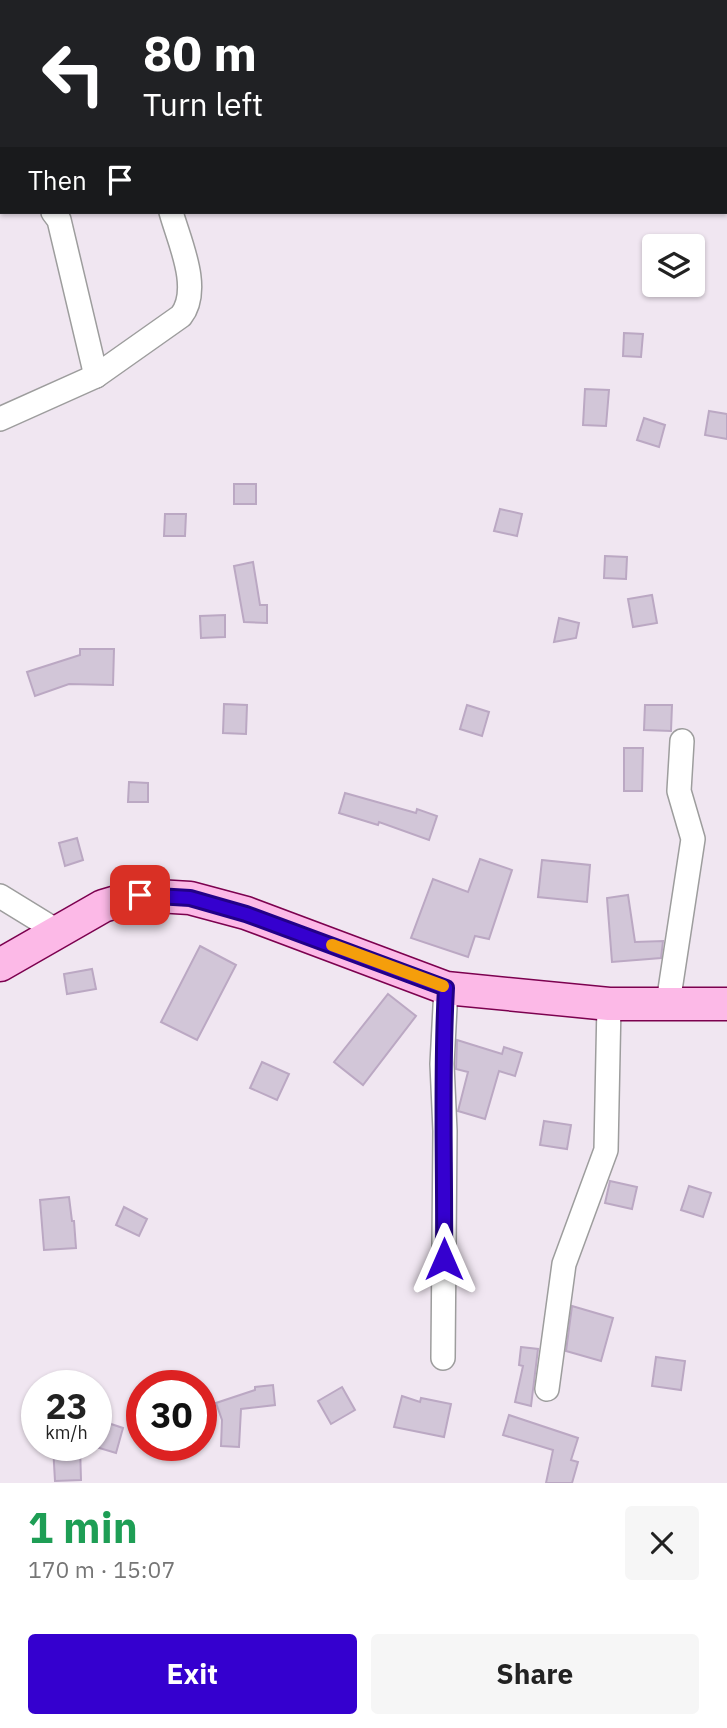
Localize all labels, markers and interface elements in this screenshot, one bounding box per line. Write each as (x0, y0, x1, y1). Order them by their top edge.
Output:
text: 80 m (143, 21, 257, 84)
icon: left (28, 28, 119, 119)
text: Turn left (143, 83, 263, 125)
icon: arrive (101, 161, 139, 199)
text: Then (28, 163, 87, 197)
map controls (642, 234, 705, 297)
button: layers (642, 234, 705, 297)
pin (110, 865, 170, 925)
icon: arrive (121, 876, 159, 914)
position arrow (407, 1222, 481, 1296)
speed limit sign: 30 (126, 1370, 217, 1461)
text: 23 (45, 1383, 88, 1429)
text: km/h (45, 1421, 88, 1444)
text: 1 min (28, 1500, 138, 1555)
button: close (625, 1506, 699, 1580)
text: 170 m · 15:07 (28, 1554, 175, 1584)
button: Exit (28, 1634, 357, 1714)
button: Share (371, 1634, 699, 1714)

